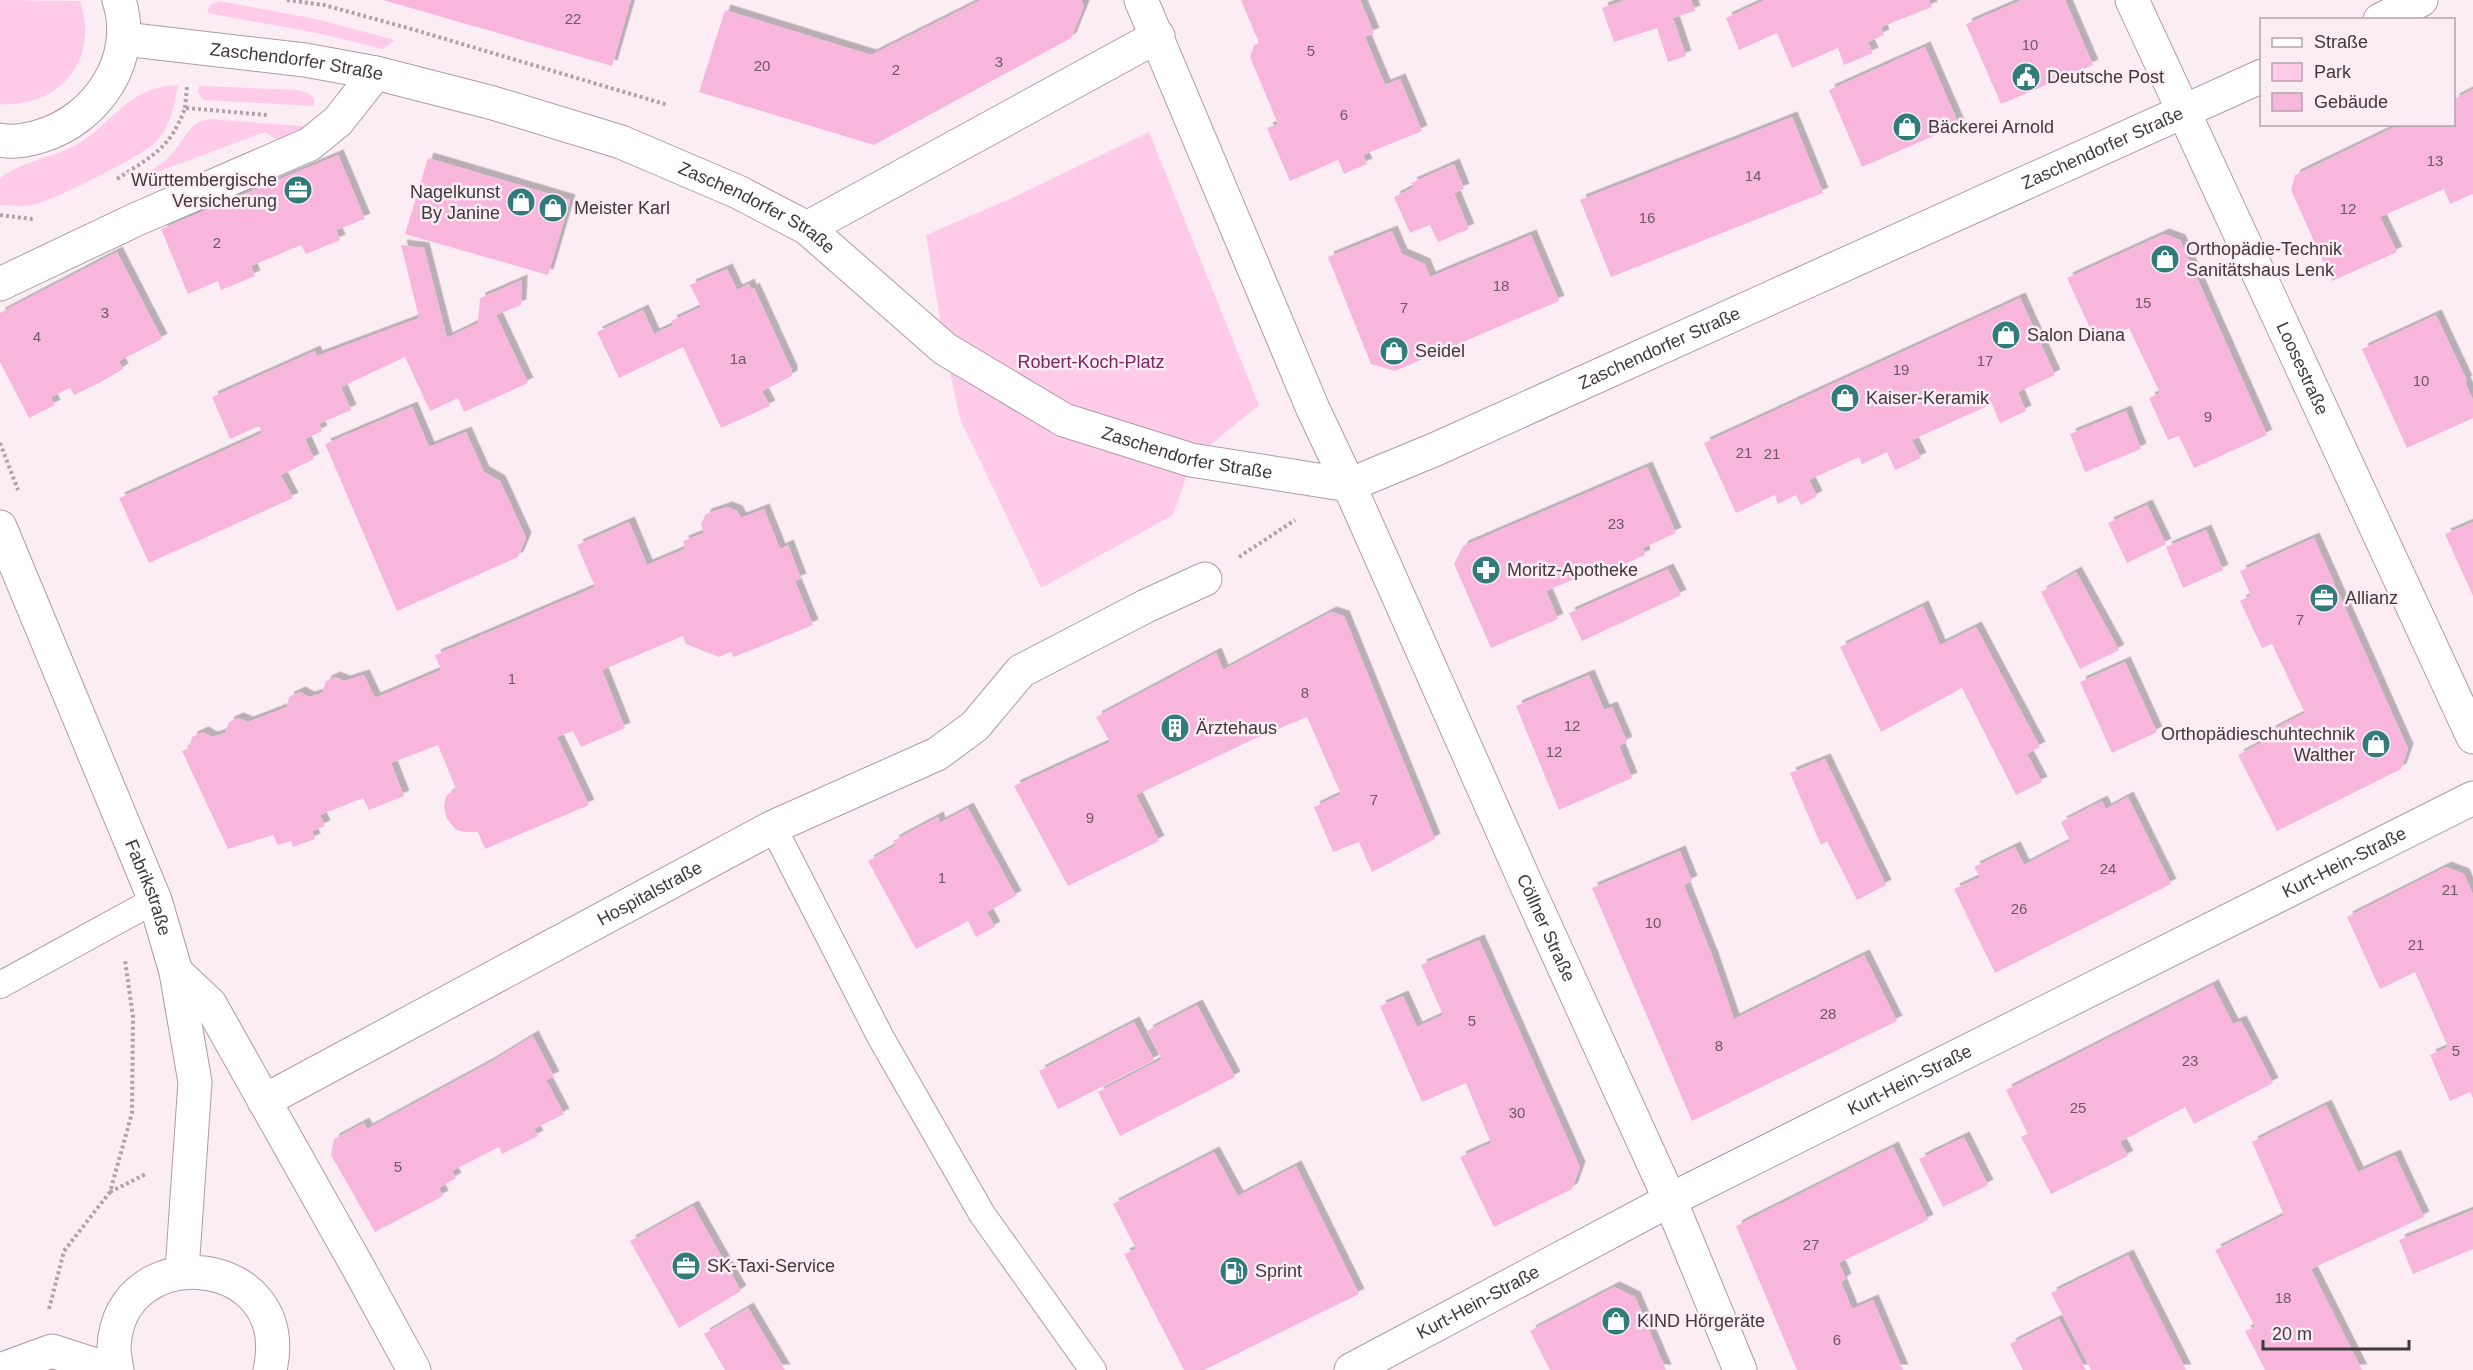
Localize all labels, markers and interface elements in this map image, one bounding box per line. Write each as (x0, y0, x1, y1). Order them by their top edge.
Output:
house number: 22 (565, 10, 581, 27)
legend (2260, 18, 2455, 126)
text: Straße (2314, 32, 2368, 52)
house number: 10 (2022, 36, 2038, 53)
street label: Zaschendorfer Straße (209, 39, 385, 84)
house number: 5 (1307, 42, 1315, 59)
house number: 3 (995, 53, 1003, 70)
house number: 20 (754, 57, 770, 74)
house number: 2 (892, 61, 900, 78)
public building icon: Deutsche Post (2010, 61, 2042, 93)
text: Park (2314, 62, 2352, 82)
place label: Deutsche Post (2047, 67, 2164, 87)
text: Gebäude (2314, 92, 2388, 112)
street label: Zaschendorfer Straße (2018, 103, 2186, 193)
house number: 6 (1340, 106, 1348, 123)
shop icon: Bäckerei Arnold (1891, 111, 1923, 143)
place label: Bäckerei Arnold (1928, 117, 2054, 137)
house number: 13 (2427, 152, 2443, 169)
street label: Zaschendorfer Straße (675, 158, 839, 258)
house number: 14 (1745, 167, 1761, 184)
place label: Württembergische Versicherung (131, 170, 277, 211)
office icon: Württembergische Versicherung (282, 174, 314, 206)
place label: Nagelkunst By Janine (410, 182, 500, 223)
shop icon: Nagelkunst By Janine (505, 186, 537, 218)
shop icon: Meister Karl (537, 192, 569, 224)
place label: Meister Karl (574, 198, 670, 218)
house number: 12 (2340, 200, 2356, 217)
house number: 16 (1639, 209, 1655, 226)
house number: 2 (213, 234, 221, 251)
place label: Orthopädie-Technik Sanitätshaus Lenk (2186, 239, 2343, 280)
shop icon: Orthopädie-Technik Sanitätshaus Lenk (2149, 243, 2181, 275)
house number: 18 (1493, 277, 1509, 294)
house number: 15 (2135, 294, 2151, 311)
house number: 7 (1400, 299, 1408, 316)
street label: Zaschendorfer Straße (1575, 303, 1743, 393)
house number: 3 (101, 304, 109, 321)
shop icon: Salon Diana (1990, 319, 2022, 351)
street label: Loosestraße (2272, 319, 2333, 418)
place label: Salon Diana (2027, 325, 2126, 345)
house number: 4 (33, 328, 41, 345)
shop icon: Seidel (1378, 335, 1410, 367)
place label: Seidel (1415, 341, 1465, 361)
house number: 1a (730, 350, 747, 367)
park label: Robert-Koch-Platz (1017, 352, 1165, 372)
house number: 17 (1977, 352, 1993, 369)
house number: 19 (1893, 361, 1909, 378)
house number: 10 (2413, 372, 2429, 389)
shop icon: Kaiser-Keramik (1829, 382, 1861, 414)
place label: Kaiser-Keramik (1866, 388, 1990, 408)
house number: 9 (2204, 408, 2212, 425)
street label: Zaschendorfer Straße (1099, 423, 1274, 483)
house number: 21 (1736, 444, 1752, 461)
house number: 21 (1764, 445, 1780, 462)
house number: 23 (1608, 515, 1624, 532)
pharmacy icon: Moritz-Apotheke (1470, 554, 1502, 586)
place label: Moritz-Apotheke (1507, 560, 1638, 580)
office icon: Allianz (2308, 582, 2340, 614)
place label: Allianz (2345, 588, 2398, 608)
house number: 7 (2296, 611, 2304, 628)
house number: 1 (508, 670, 516, 687)
house number: 8 (1301, 684, 1309, 701)
building icon: Ärztehaus (1159, 712, 1191, 744)
house number: 12 (1564, 717, 1580, 734)
place label: Ärztehaus (1196, 718, 1277, 738)
place label: Orthopädieschuhtechnik Walther (2161, 724, 2356, 765)
shop icon: Orthopädieschuhtechnik Walther (2360, 728, 2392, 760)
house number: 12 (1546, 743, 1562, 760)
house number: 7 (1370, 791, 1378, 808)
house number: 9 (1086, 809, 1094, 826)
street label: Kurt-Hein-Straße (2279, 823, 2410, 902)
street label: Fabrikstraße (121, 837, 175, 938)
street label: Hospitalstraße (594, 857, 706, 930)
house number: 24 (2100, 860, 2116, 877)
house number: 1 (938, 869, 946, 886)
street label: Cöllner Straße (1513, 871, 1579, 985)
house number: 21 (2442, 881, 2458, 898)
house number: 26 (2011, 900, 2027, 917)
house number: 10 (1645, 914, 1661, 931)
house number: 21 (2408, 936, 2424, 953)
house number: 28 (1820, 1005, 1836, 1022)
house number: 5 (1468, 1012, 1476, 1029)
house number: 8 (1715, 1037, 1723, 1054)
street label: Kurt-Hein-Straße (1844, 1041, 1975, 1119)
house number: 5 (2452, 1042, 2460, 1059)
house number: 23 (2182, 1052, 2198, 1069)
house number: 25 (2070, 1099, 2086, 1116)
house number: 30 (1509, 1104, 1525, 1121)
house number: 5 (394, 1158, 402, 1175)
house number: 27 (1803, 1236, 1819, 1253)
office icon: SK-Taxi-Service (670, 1250, 702, 1282)
fuel station icon: Sprint (1218, 1255, 1250, 1287)
place label: SK-Taxi-Service (707, 1256, 835, 1276)
place label: Sprint (1255, 1261, 1302, 1281)
street label: Kurt-Hein-Straße (1413, 1261, 1543, 1343)
house number: 18 (2275, 1289, 2291, 1306)
shop icon: KIND Hörgeräte (1600, 1305, 1632, 1337)
place label: KIND Hörgeräte (1637, 1311, 1765, 1331)
scale bar (2263, 1313, 2408, 1351)
text: 20 m (2272, 1324, 2312, 1344)
house number: 6 (1833, 1331, 1841, 1348)

